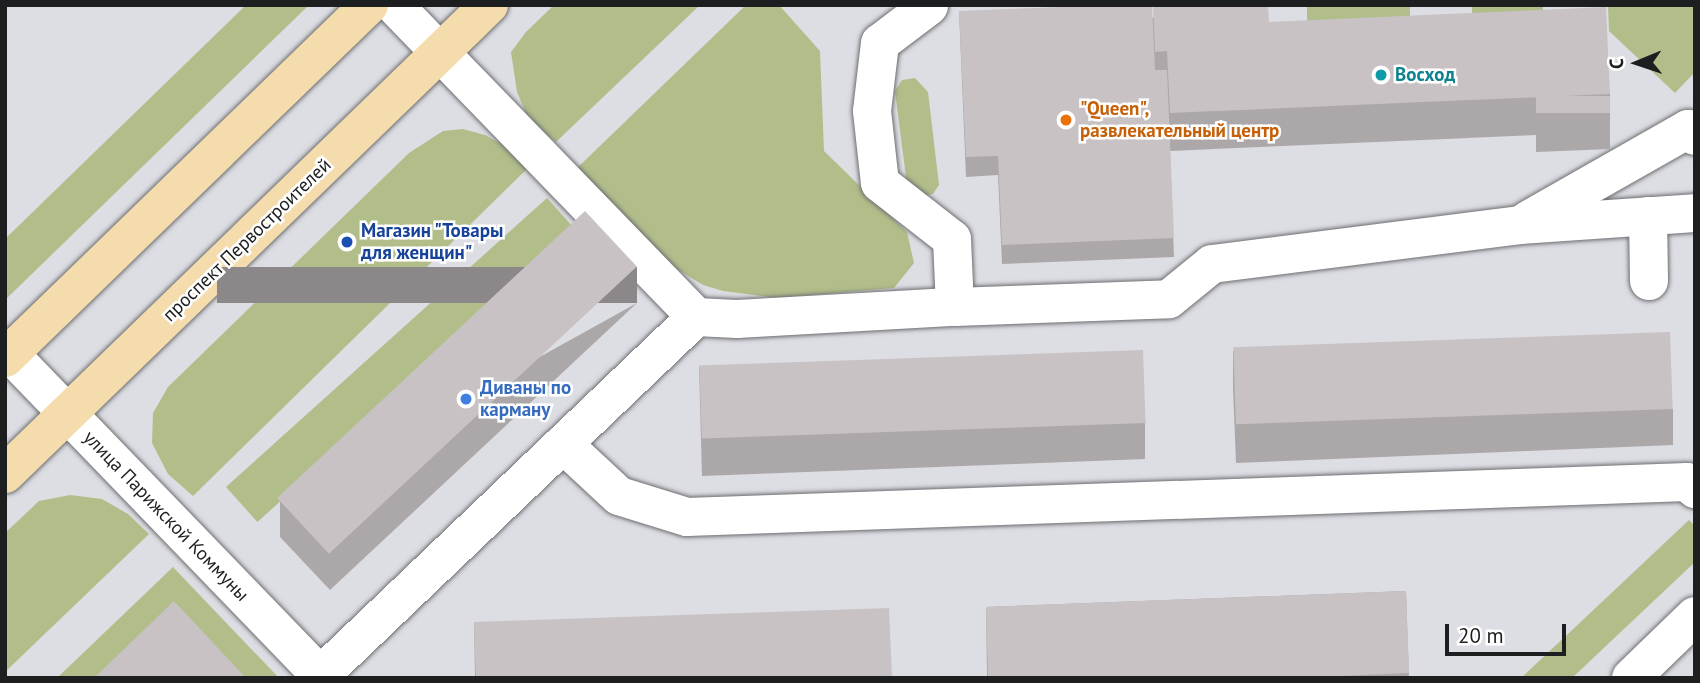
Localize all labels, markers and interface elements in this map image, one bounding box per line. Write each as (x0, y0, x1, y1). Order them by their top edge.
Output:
north arrow (1602, 28, 1672, 98)
text: С (1604, 58, 1628, 69)
place label: Восход (1395, 64, 1455, 86)
marker: Восход (1373, 67, 1389, 83)
place label: "Queen", развлекательный центр (1080, 98, 1279, 142)
marker: "Queen", развлекательный центр (1058, 112, 1074, 128)
street label: проспект Первостроителей (158, 153, 336, 327)
place label: Магазин "Товары для женщин" (361, 220, 505, 264)
marker: Магазин "Товары для женщин" (339, 234, 355, 250)
place label: Диваны по карману (480, 377, 571, 421)
marker: Диваны по карману (458, 391, 474, 407)
street label: улица Парижской Коммуны (79, 426, 253, 606)
scale bar (1448, 610, 1569, 654)
text: 20 m (1458, 622, 1504, 649)

